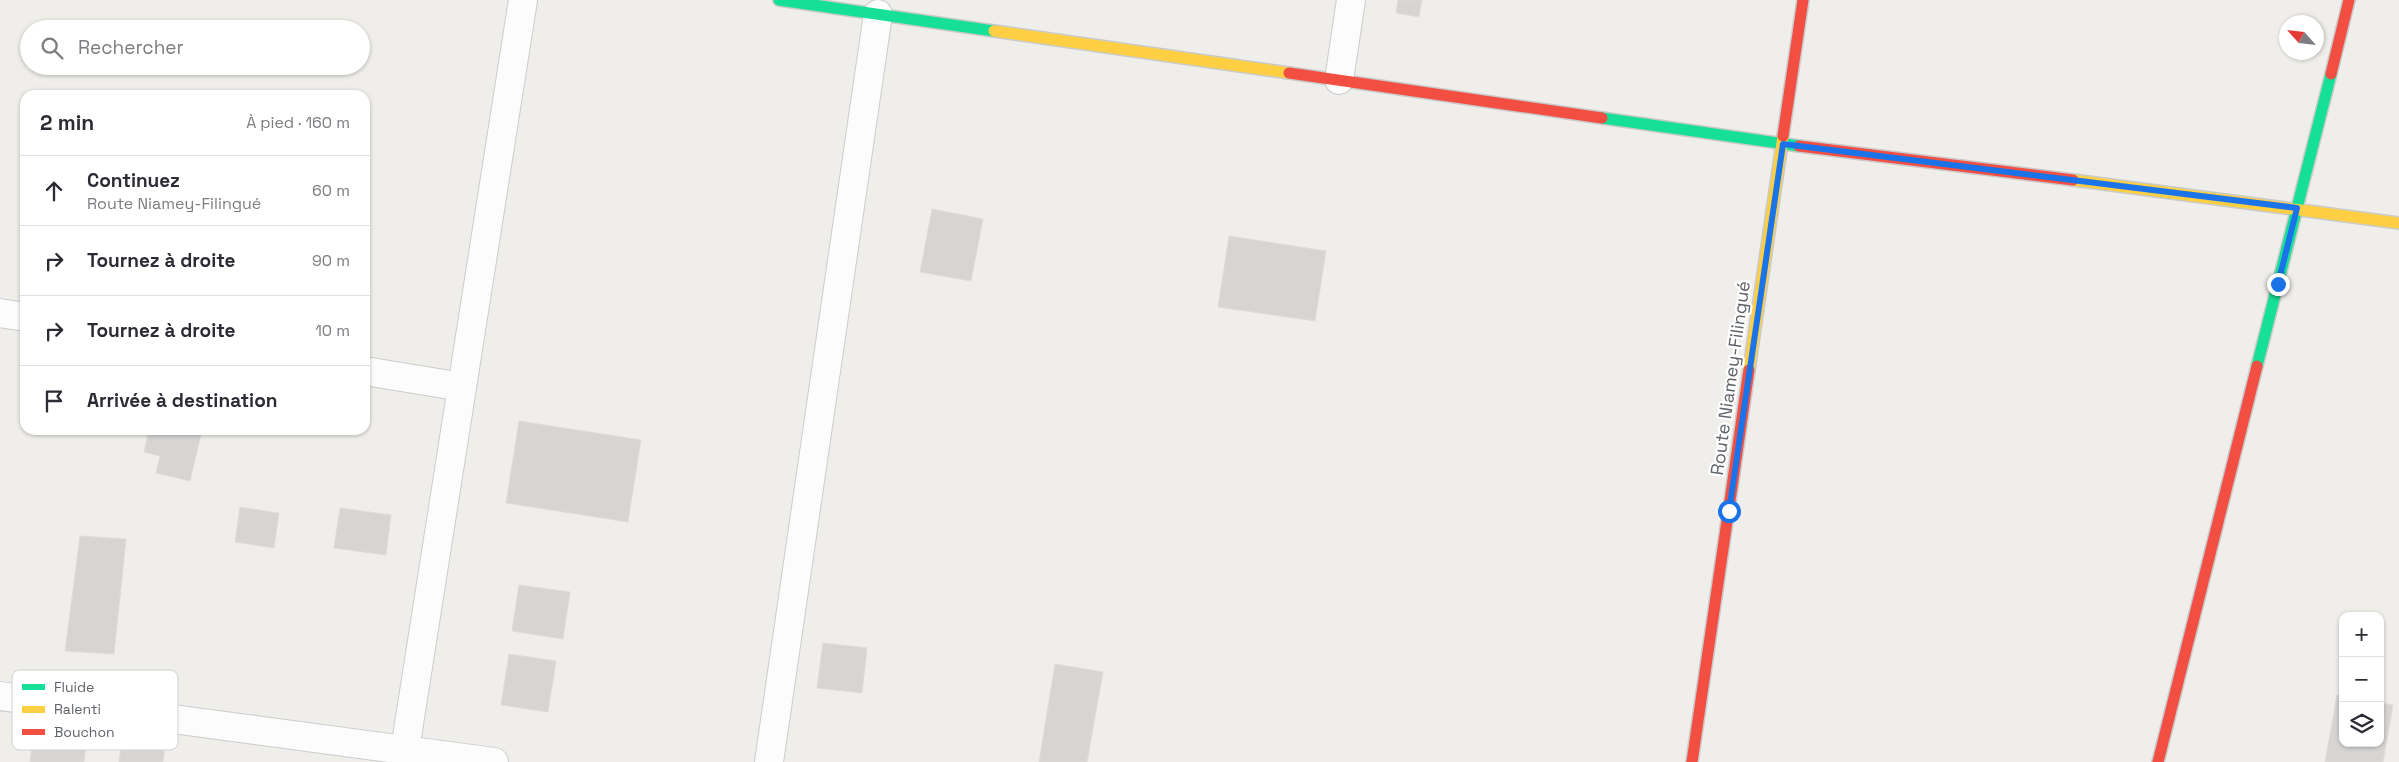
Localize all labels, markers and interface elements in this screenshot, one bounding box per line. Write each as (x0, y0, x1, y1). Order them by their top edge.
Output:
north arrow (2279, 15, 2324, 60)
search box (20, 20, 370, 75)
icon: search (38, 34, 66, 62)
text: Rechercher (78, 35, 184, 60)
text: 2 min (40, 109, 94, 136)
text: À pied · 160 m (246, 112, 350, 133)
text: Continuez (87, 168, 180, 193)
icon: ahead (40, 177, 68, 205)
text: 60 m (312, 180, 350, 201)
text: Route Niamey-Filingué (87, 193, 261, 214)
icon: right (40, 247, 68, 275)
text: Tournez à droite (87, 248, 236, 273)
text: 90 m (312, 250, 350, 271)
route end (2267, 273, 2290, 296)
street label: Route Niamey-Filingué (1705, 279, 1755, 477)
icon: right (40, 317, 68, 345)
text: Tournez à droite (87, 318, 236, 343)
text: 10 m (315, 320, 350, 341)
icon: arrive (40, 387, 68, 415)
text: Arrivée à destination (87, 388, 277, 413)
route start (1718, 500, 1741, 523)
map controls (2339, 612, 2384, 747)
button: + (2339, 612, 2384, 657)
button: − (2339, 657, 2384, 702)
legend (12, 670, 178, 750)
text: Fluide (54, 678, 94, 696)
text: Ralenti (54, 700, 101, 718)
button: layers (2339, 702, 2384, 747)
text: Bouchon (54, 723, 115, 741)

